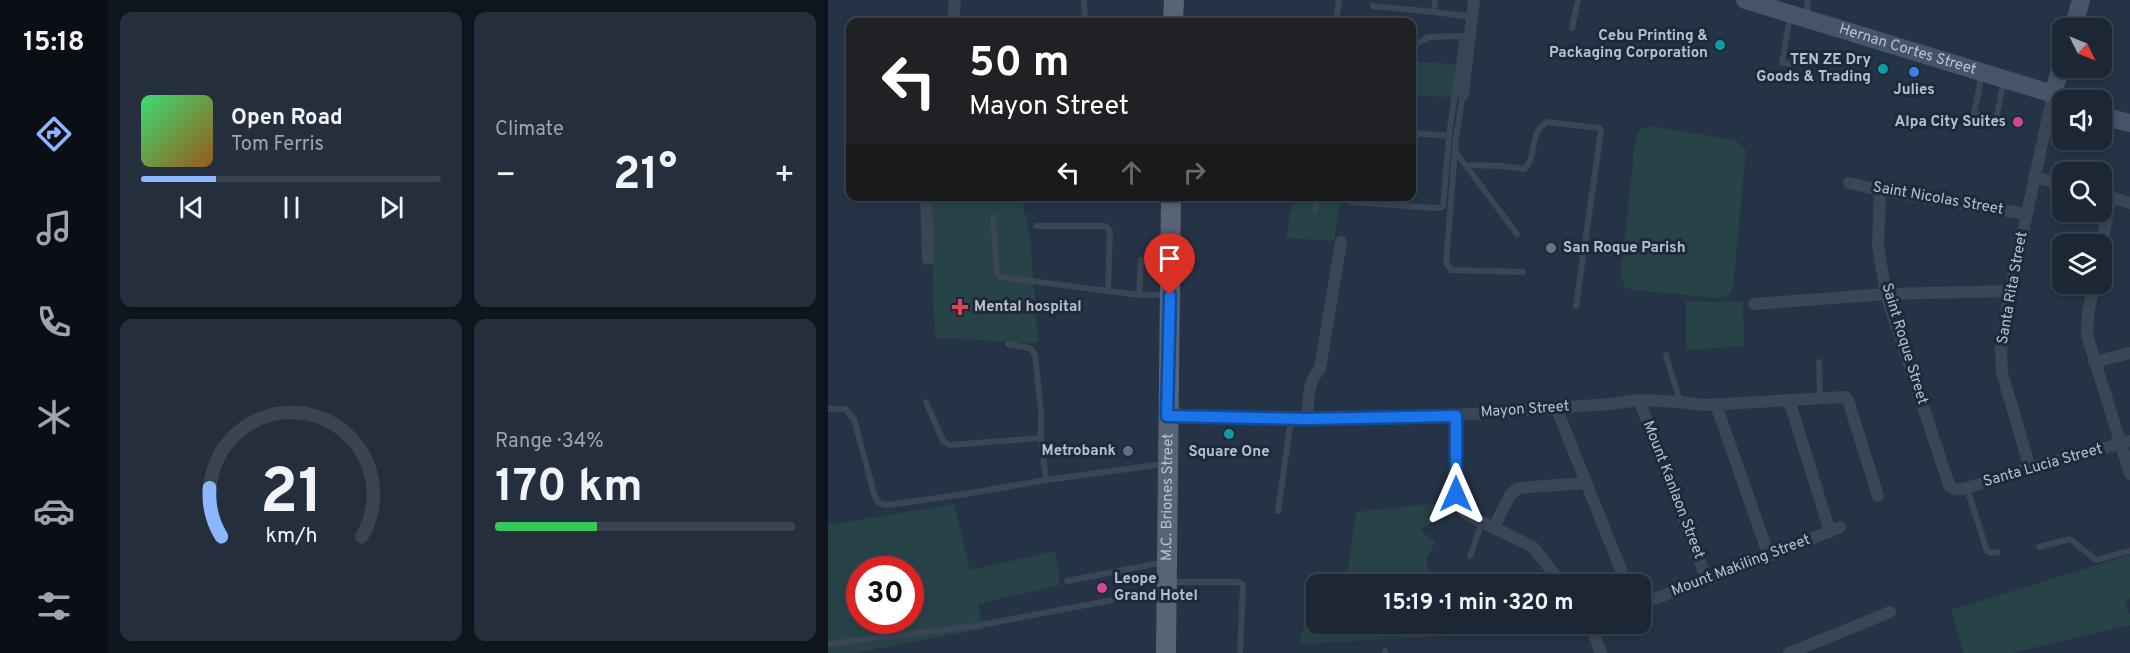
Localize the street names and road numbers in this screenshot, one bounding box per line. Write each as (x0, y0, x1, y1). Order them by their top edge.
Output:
street label: Hernan Cortes Street (1837, 20, 1979, 80)
street label: Saint Nicolas Street (1871, 178, 2005, 220)
street label: Santa Rita Street (1994, 230, 2032, 346)
street label: Saint Roque Street (1876, 281, 1932, 407)
street label: Mayon Street (1480, 397, 1570, 423)
street label: Mount Kanlaon Street (1638, 418, 1708, 562)
street label: M.C. Briones Street (1158, 433, 1178, 561)
street label: Santa Lucia Street (1981, 440, 2105, 492)
street label: Mount Makiling Street (1669, 531, 1813, 601)

